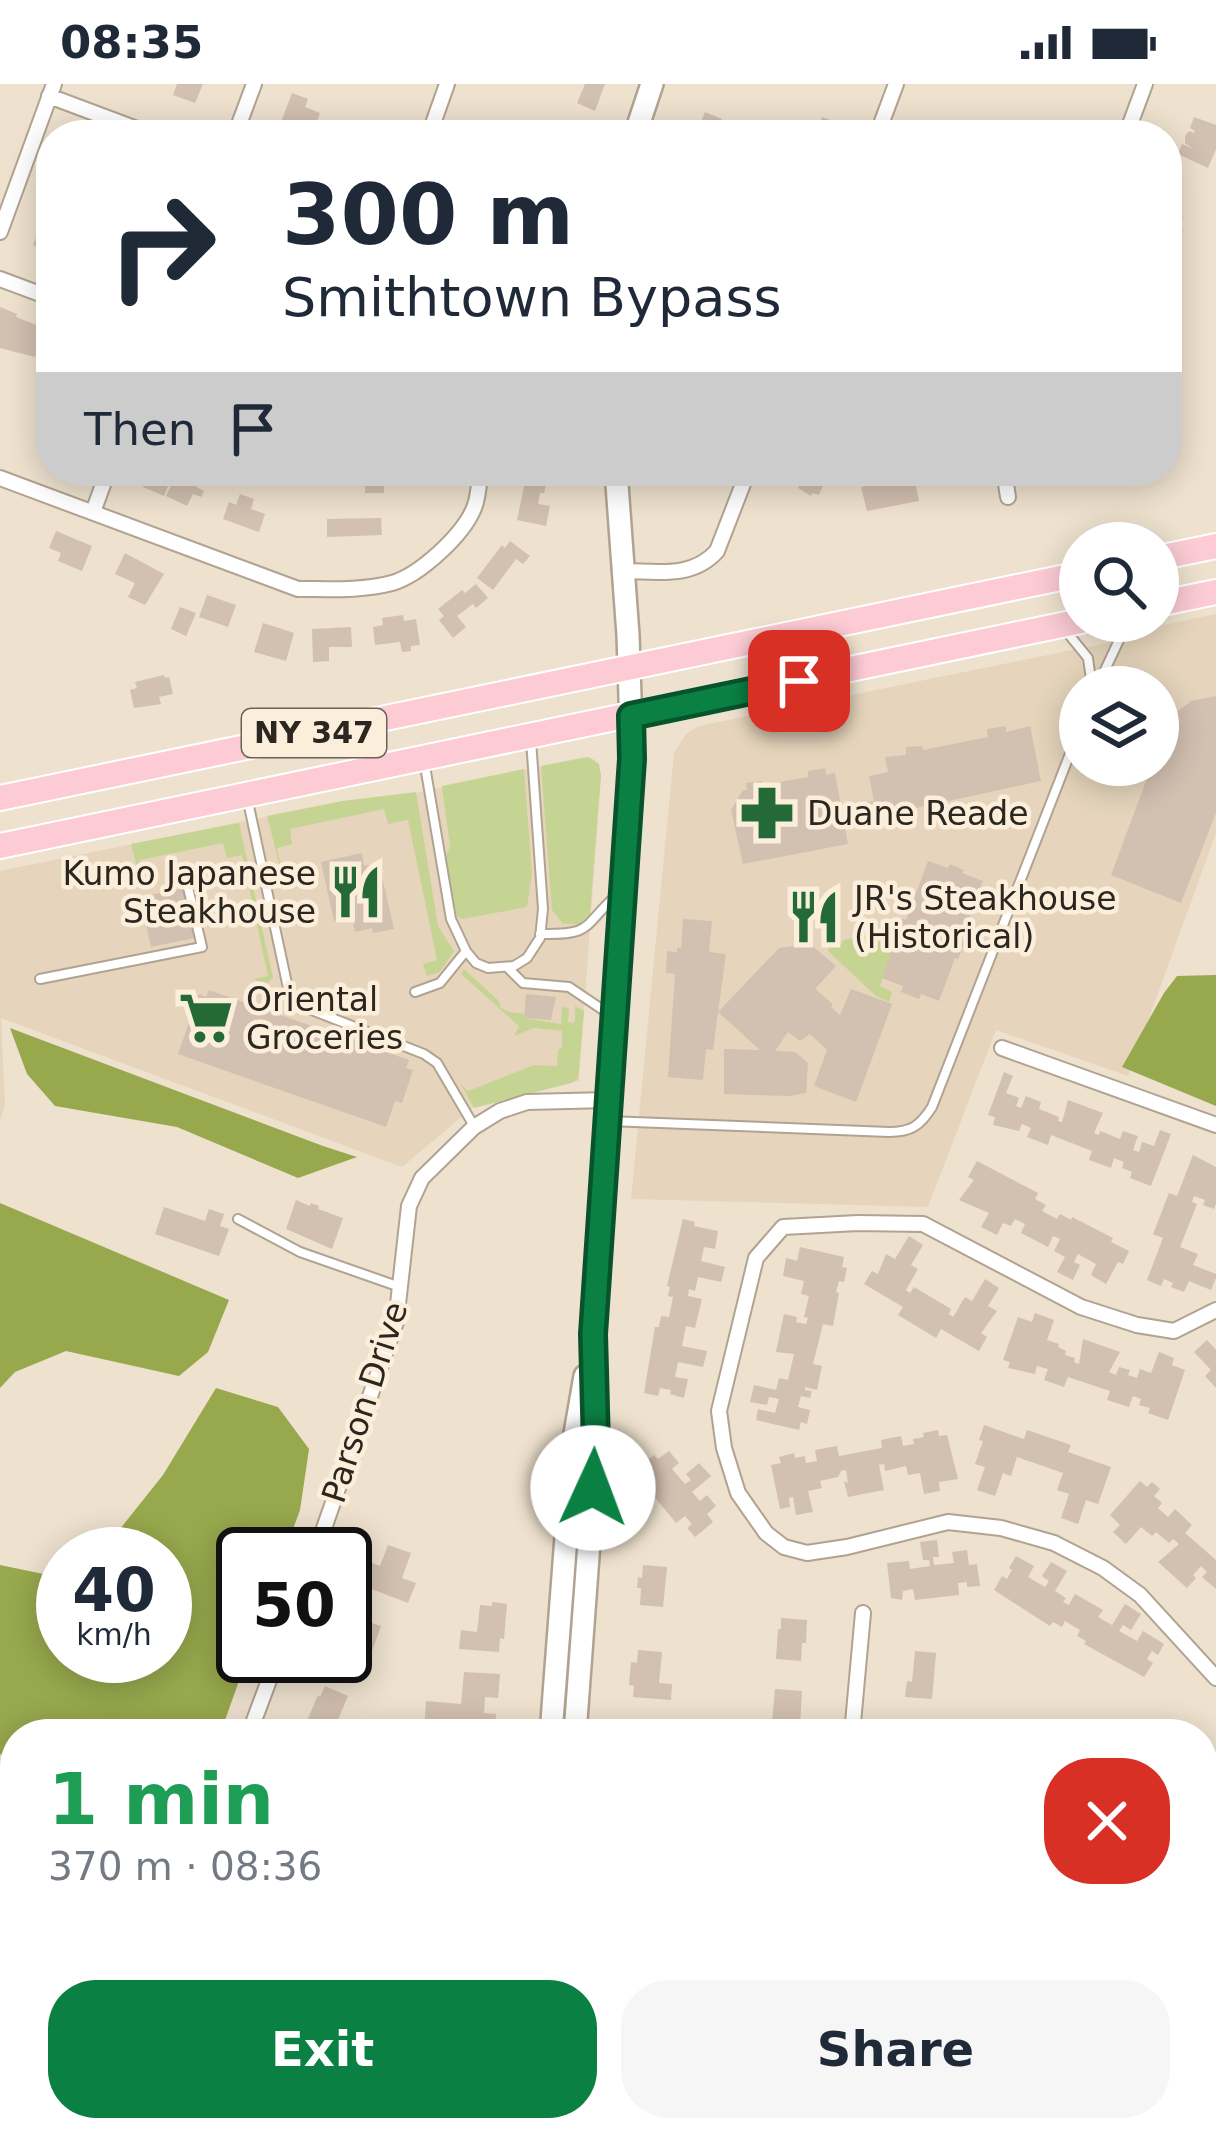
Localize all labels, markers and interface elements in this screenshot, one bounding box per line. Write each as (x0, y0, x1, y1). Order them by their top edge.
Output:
text: 08:35 (60, 16, 203, 69)
text: 300 m (282, 166, 574, 264)
icon: right (84, 168, 240, 324)
text: Smithtown Bypass (282, 266, 782, 329)
icon: arrive (220, 396, 286, 462)
text: Then (84, 403, 196, 456)
map controls (1059, 522, 1179, 786)
button: search (1059, 522, 1179, 642)
pin (748, 630, 850, 732)
icon: arrive (766, 648, 832, 714)
button: layers (1059, 666, 1179, 786)
road number: NY 347 (242, 709, 386, 757)
pharmacy icon: Duane Reade (738, 784, 796, 842)
place label: Duane Reade (807, 794, 1028, 833)
place label: Kumo Japanese Steakhouse (62, 854, 316, 931)
restaurant icon: Kumo Japanese Steakhouse (327, 863, 385, 921)
place label: JR's Steakhouse (Historical) (852, 879, 1116, 956)
restaurant icon: JR's Steakhouse (Historical) (785, 888, 843, 946)
place label: Oriental Groceries (246, 980, 403, 1057)
supermarket icon: Oriental Groceries (177, 989, 235, 1047)
street label: Parson Drive (314, 1297, 415, 1508)
position arrow (530, 1425, 656, 1551)
speed limit sign: 50 (216, 1527, 372, 1683)
text: 40 (72, 1555, 156, 1625)
text: km/h (76, 1617, 152, 1652)
text: 1 min (48, 1757, 274, 1841)
button: close (1044, 1758, 1170, 1884)
text: 370 m · 08:36 (48, 1844, 322, 1889)
button: Exit (48, 1980, 597, 2118)
button: Share (621, 1980, 1170, 2118)

